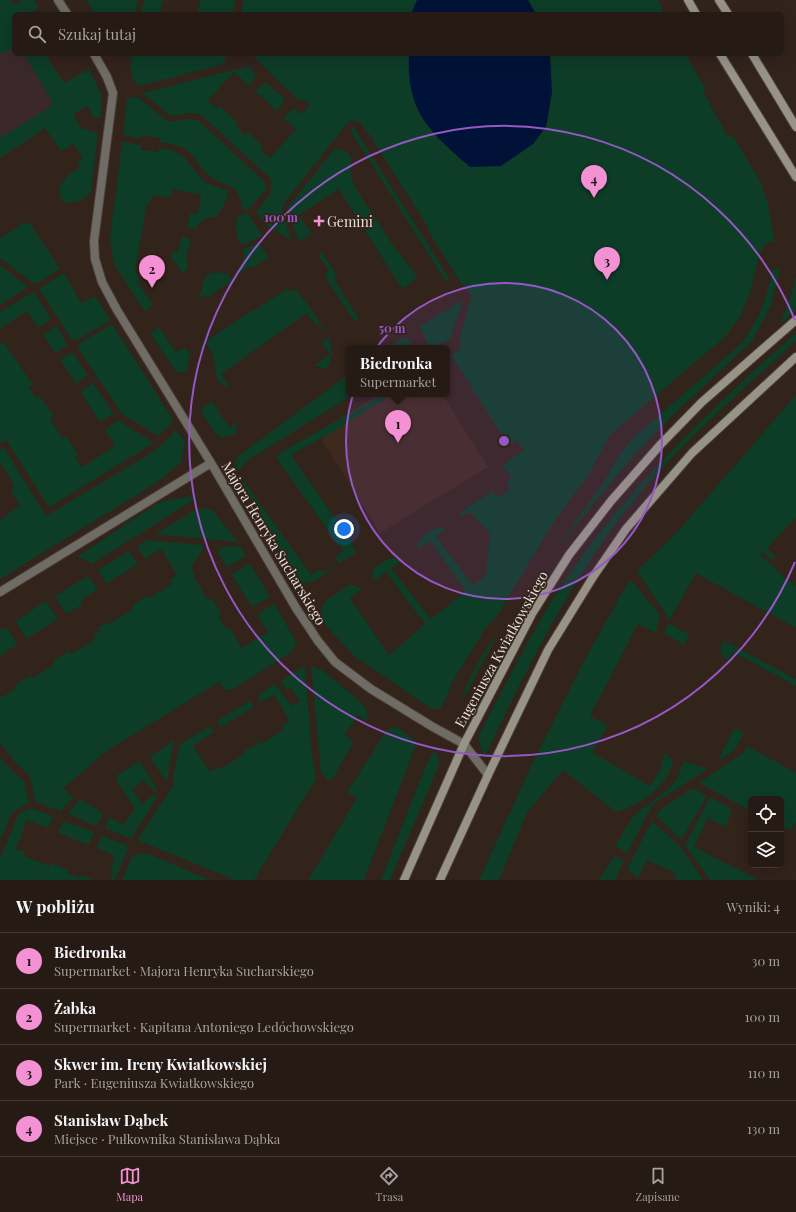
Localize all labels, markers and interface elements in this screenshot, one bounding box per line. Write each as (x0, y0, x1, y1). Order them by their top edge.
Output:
search box (12, 12, 784, 56)
icon: search (26, 23, 48, 45)
text: Szukaj tutaj (58, 24, 136, 44)
pin: 4 (581, 165, 607, 198)
text: 100 m (264, 209, 298, 225)
place label: Gemini (327, 212, 373, 231)
marker: Gemini (314, 216, 324, 226)
pin: 3 (594, 247, 620, 280)
pin: 2 (139, 255, 165, 288)
text: 50 m (379, 320, 406, 336)
popup (346, 345, 450, 397)
text: Biedronka (360, 353, 432, 373)
text: Supermarket (360, 373, 436, 390)
pin: 1 (385, 410, 411, 443)
centre of rings (497, 434, 511, 448)
street label: Majora Henryka Sucharskiego (218, 458, 331, 629)
your location (334, 519, 354, 539)
street label: Eugeniusza Kwiatkowskiego (450, 567, 552, 731)
map controls (748, 796, 784, 868)
button: locate (748, 796, 784, 832)
button: layers (748, 832, 784, 868)
text: W pobliżu (16, 895, 95, 917)
text: Wyniki: 4 (727, 898, 780, 915)
text: Biedronka (54, 942, 126, 962)
text: 1 (27, 952, 31, 969)
text: 30 m (752, 952, 780, 969)
text: Supermarket · Majora Henryka Sucharskiego (54, 962, 314, 979)
text: Żabka (54, 998, 96, 1018)
text: 2 (26, 1008, 32, 1025)
text: 100 m (745, 1008, 780, 1025)
text: Supermarket · Kapitana Antoniego Ledóchowskiego (54, 1018, 354, 1035)
text: Skwer im. Ireny Kwiatkowskiej (54, 1054, 267, 1074)
text: 3 (26, 1064, 32, 1081)
text: 110 m (748, 1064, 780, 1081)
text: Park · Eugeniusza Kwiatkowskiego (54, 1074, 254, 1091)
text: Stanisław Dąbek (54, 1110, 168, 1130)
text: 4 (26, 1120, 32, 1137)
text: 130 m (747, 1120, 780, 1137)
text: Miejsce · Pułkownika Stanisława Dąbka (54, 1130, 280, 1147)
tab: Mapa (116, 1165, 143, 1204)
tab: Trasa (376, 1165, 403, 1204)
tab: Zapisane (636, 1165, 680, 1204)

